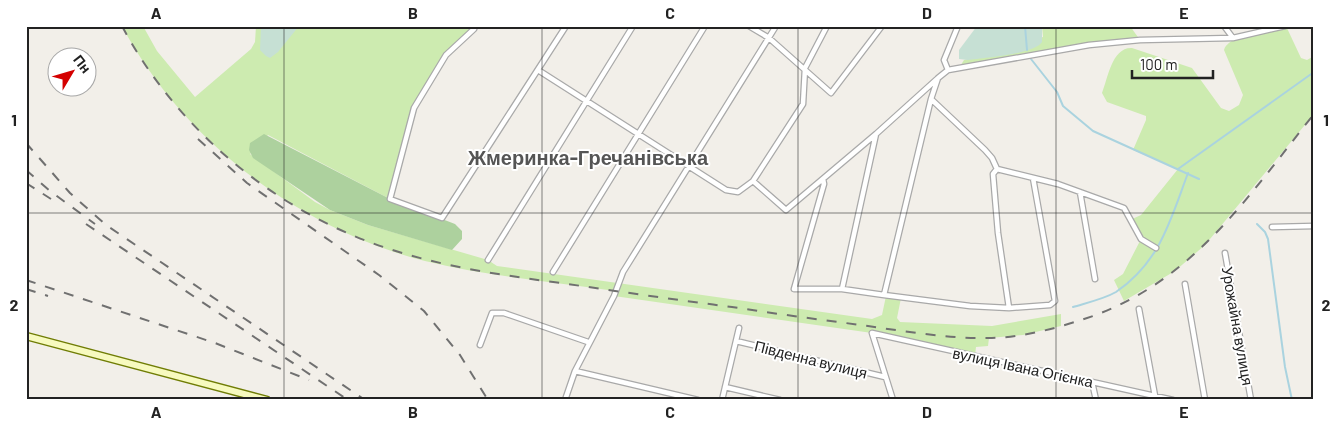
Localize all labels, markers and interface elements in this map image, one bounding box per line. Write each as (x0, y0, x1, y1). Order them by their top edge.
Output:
text: A (151, 3, 162, 22)
text: B (408, 3, 418, 22)
text: C (665, 3, 675, 22)
text: D (922, 3, 932, 22)
text: E (1179, 3, 1189, 22)
north arrow (48, 48, 98, 98)
scale bar (1132, 48, 1214, 80)
text: Пн (70, 51, 95, 76)
text: 100 m (1140, 55, 1178, 73)
text: 1 (11, 110, 17, 129)
text: 1 (1323, 110, 1329, 129)
district label: Жмеринка-Гречанівська (467, 145, 709, 169)
street label: Урожайна вулиця (1219, 265, 1257, 387)
text: 2 (10, 295, 19, 314)
text: 2 (1322, 295, 1331, 314)
street label: Південна вулиця (753, 336, 869, 382)
street label: вулиця Івана Огієнка (951, 343, 1096, 391)
text: A (151, 402, 162, 421)
text: B (408, 402, 418, 421)
text: C (665, 402, 675, 421)
text: D (922, 402, 932, 421)
text: E (1179, 402, 1189, 421)

